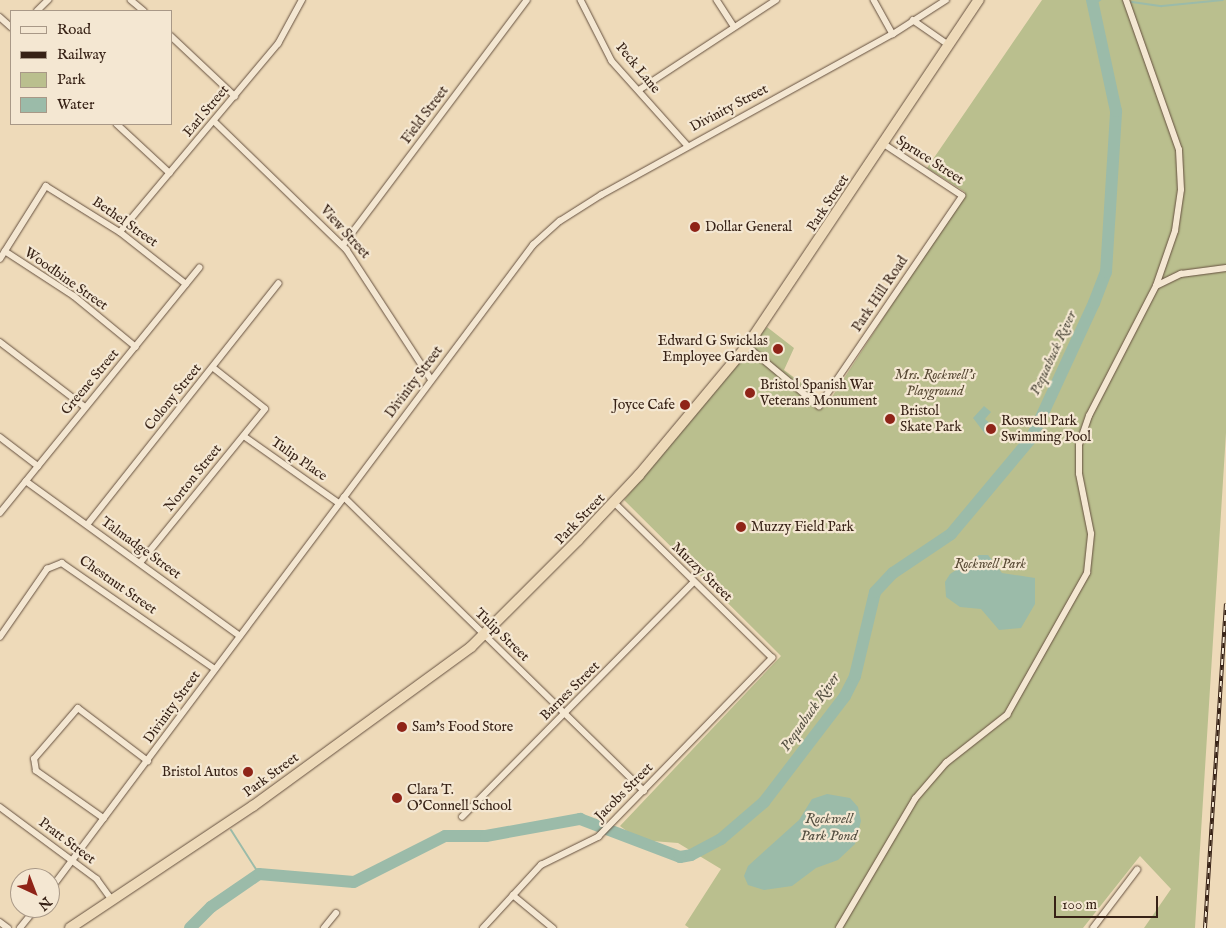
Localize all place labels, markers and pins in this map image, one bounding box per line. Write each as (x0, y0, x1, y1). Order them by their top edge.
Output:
place label: Dollar General (705, 219, 792, 235)
marker: Dollar General (689, 221, 701, 233)
place label: Edward G Swicklas Employee Garden (658, 333, 768, 366)
marker: Edward G Swicklas Employee Garden (772, 343, 784, 355)
place label: Bristol Spanish War Veterans Monument (760, 377, 877, 410)
marker: Bristol Spanish War Veterans Monument (744, 387, 756, 399)
place label: Joyce Cafe (613, 397, 675, 413)
marker: Joyce Cafe (679, 399, 691, 411)
place label: Bristol Skate Park (900, 403, 962, 436)
marker: Bristol Skate Park (884, 413, 896, 425)
place label: Roswell Park Swimming Pool (1001, 413, 1091, 446)
marker: Roswell Park Swimming Pool (985, 423, 997, 435)
place label: Muzzy Field Park (751, 519, 854, 535)
marker: Muzzy Field Park (735, 521, 747, 533)
place label: Sam's Food Store (412, 719, 513, 735)
marker: Sam's Food Store (396, 721, 408, 733)
place label: Bristol Autos (162, 764, 238, 780)
marker: Bristol Autos (242, 766, 254, 778)
place label: Clara T. O'Connell School (407, 782, 511, 814)
marker: Clara T. O'Connell School (391, 792, 403, 804)

